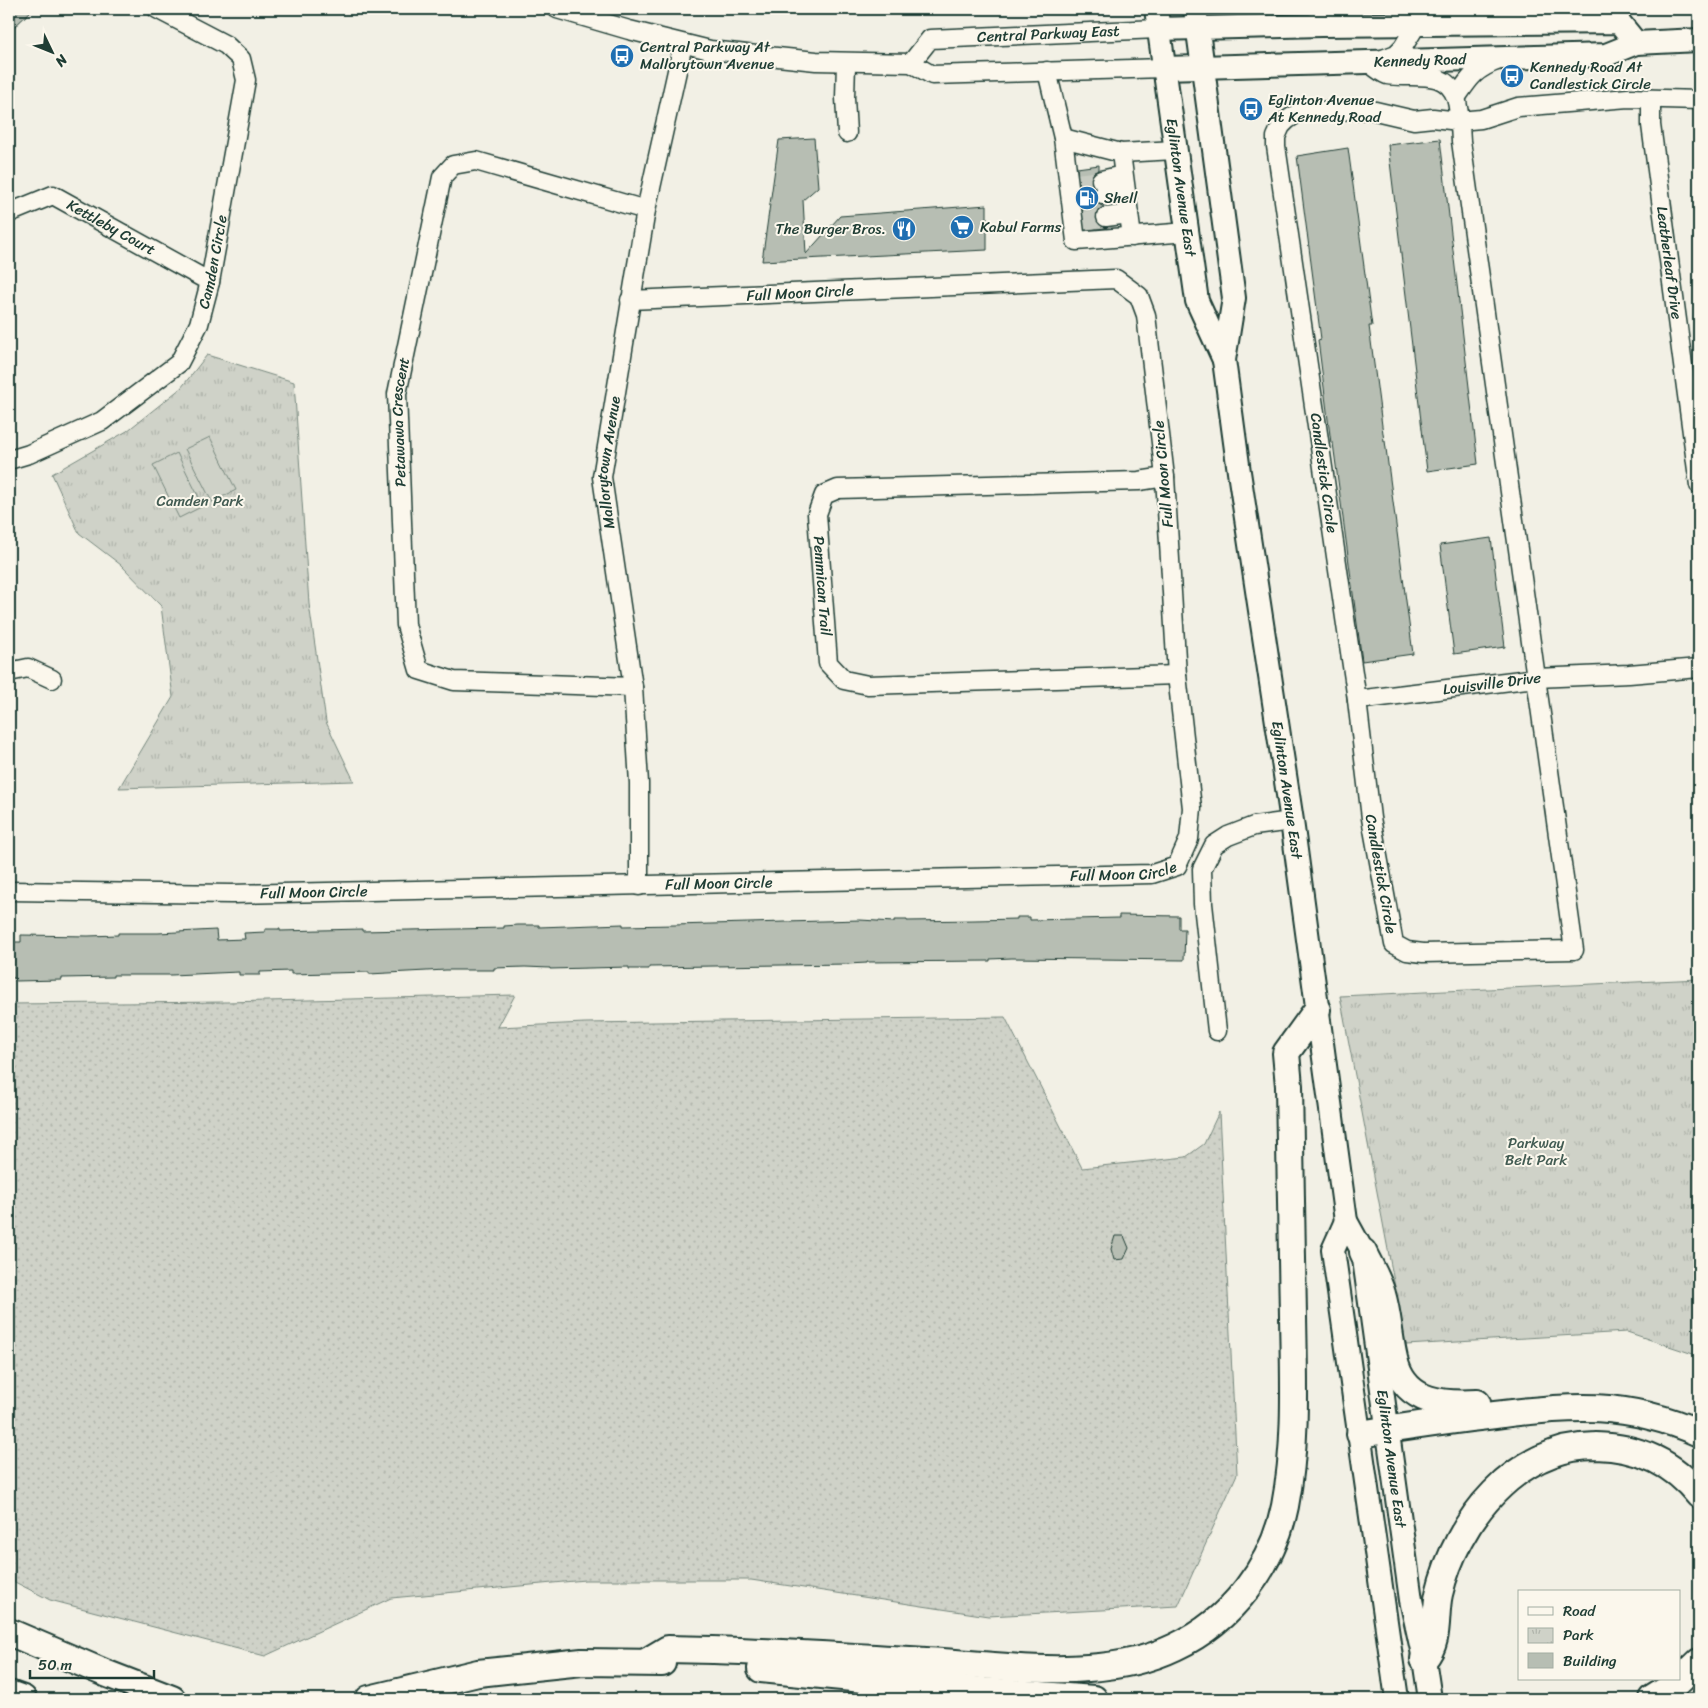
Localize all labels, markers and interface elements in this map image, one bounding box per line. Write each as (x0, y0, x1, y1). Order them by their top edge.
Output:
street label: Central Parkway East (976, 18, 1121, 50)
north arrow (28, 28, 78, 78)
place label: Central Parkway At Mallorytown Avenue (640, 34, 774, 77)
bus stop icon: Central Parkway At Mallorytown Avenue (609, 43, 635, 69)
street label: Kennedy Road (1373, 46, 1468, 75)
text: N (48, 48, 74, 73)
place label: Kennedy Road At Candlestick Circle (1530, 54, 1651, 97)
bus stop icon: Kennedy Road At Candlestick Circle (1499, 63, 1525, 89)
place label: Eglinton Avenue At Kennedy Road (1267, 87, 1382, 130)
bus stop icon: Eglinton Avenue At Kennedy Road (1238, 96, 1264, 122)
street label: Eglinton Avenue East (1158, 116, 1204, 259)
fuel station icon: Shell (1074, 185, 1100, 211)
place label: Shell (1104, 185, 1138, 211)
street label: Kettleby Court (62, 192, 161, 263)
street label: Leatherleaf Drive (1649, 205, 1690, 321)
street label: Camden Circle (191, 212, 235, 312)
supermarket icon: Kabul Farms (949, 214, 975, 240)
place label: Kabul Farms (980, 214, 1061, 240)
place label: The Burger Bros. (776, 216, 886, 242)
restaurant icon: The Burger Bros. (891, 216, 917, 242)
street label: Full Moon Circle (746, 277, 855, 309)
street label: Petawawa Crescent (384, 354, 417, 487)
street label: Mallorytown Avenue (589, 394, 628, 531)
street label: Candlestick Circle (1303, 411, 1345, 535)
street label: Full Moon Circle (1145, 419, 1181, 529)
park label: Camden Park (157, 488, 243, 514)
street label: Pemmican Trail (806, 535, 839, 638)
street label: Louisville Drive (1441, 665, 1542, 702)
street label: Eglinton Avenue East (1264, 719, 1310, 862)
street label: Candlestick Circle (1358, 812, 1404, 936)
street label: Full Moon Circle (1070, 854, 1180, 889)
street label: Full Moon Circle (665, 869, 773, 898)
street label: Full Moon Circle (260, 878, 368, 906)
park label: Parkway Belt Park (1505, 1130, 1568, 1173)
street label: Eglinton Avenue East (1369, 1388, 1414, 1530)
legend (1518, 1590, 1680, 1680)
text: Road (1563, 1598, 1596, 1624)
text: Park (1563, 1622, 1594, 1648)
scale bar (30, 1648, 154, 1680)
text: Building (1563, 1648, 1617, 1674)
text: 50 m (38, 1652, 73, 1678)

